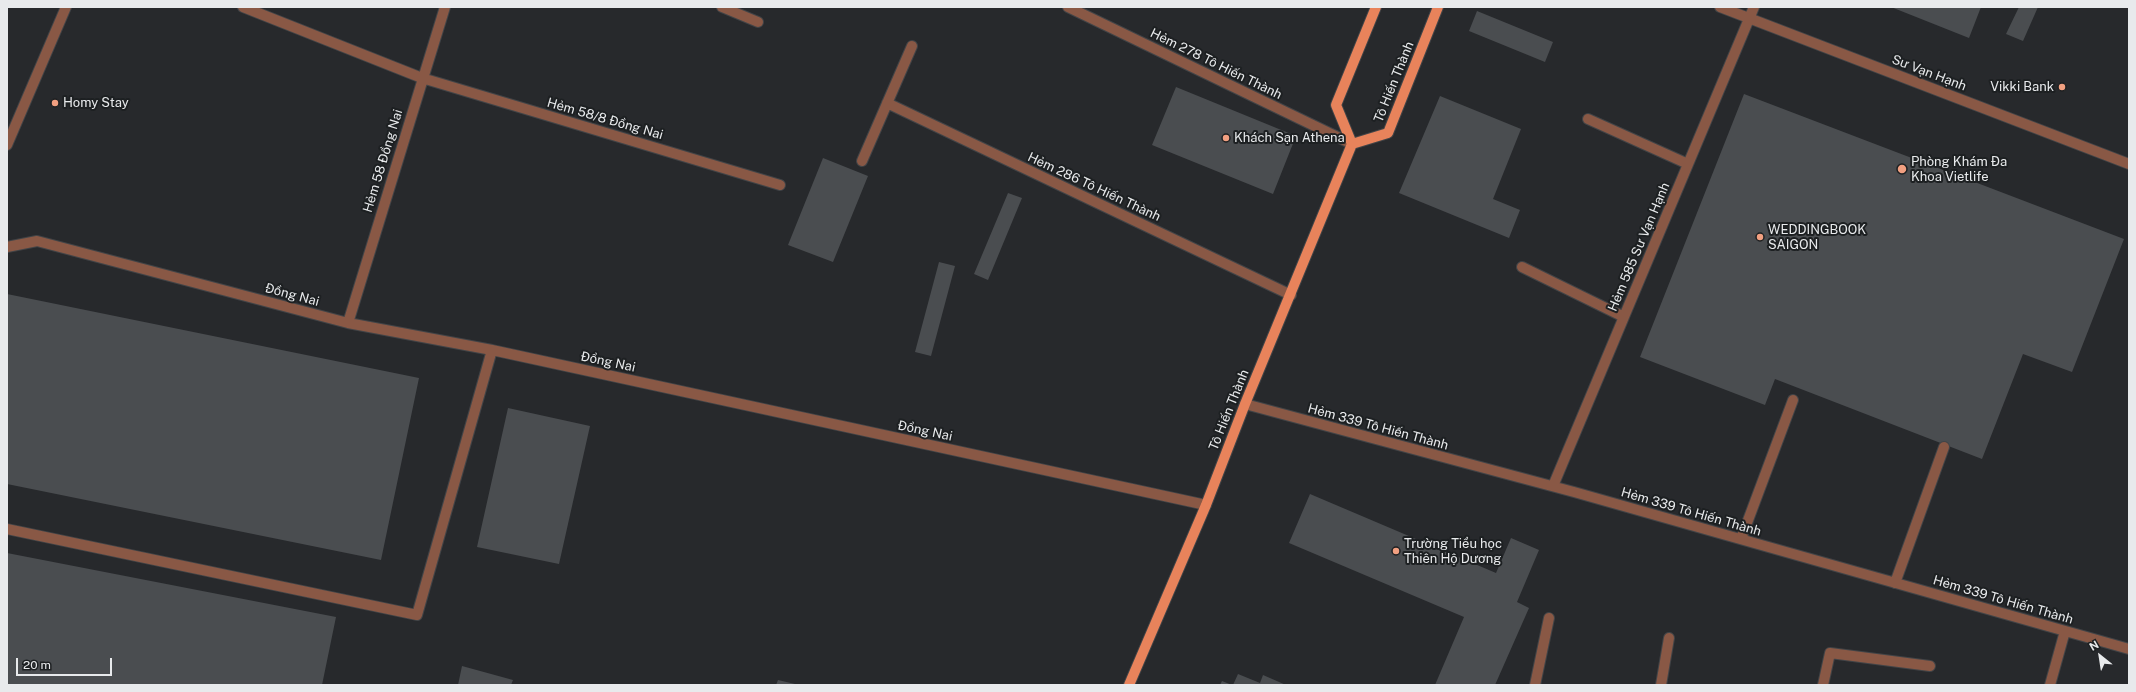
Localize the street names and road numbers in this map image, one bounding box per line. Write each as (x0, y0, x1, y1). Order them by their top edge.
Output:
street label: Hẻm 278 Tô Hiến Thành (1148, 25, 1284, 103)
street label: Tô Hiến Thành (1371, 39, 1417, 125)
street label: Sư Vạn Hạnh (1890, 52, 1968, 94)
street label: Hẻm 58/8 Đồng Nai (545, 95, 665, 143)
street label: Hẻm 58 Đồng Nai (360, 108, 406, 214)
street label: Hẻm 286 Tô Hiến Thành (1025, 149, 1163, 225)
street label: Hẻm 585 Sư Vạn Hạnh (1605, 180, 1673, 314)
street label: Đồng Nai (263, 280, 321, 310)
street label: Đồng Nai (579, 349, 637, 375)
street label: Tô Hiến Thành (1206, 367, 1252, 453)
street label: Hẻm 339 Tô Hiến Thành (1306, 401, 1450, 453)
street label: Đồng Nai (896, 418, 954, 444)
street label: Hẻm 339 Tô Hiến Thành (1619, 485, 1763, 539)
street label: Hẻm 339 Tô Hiến Thành (1931, 573, 2075, 627)

